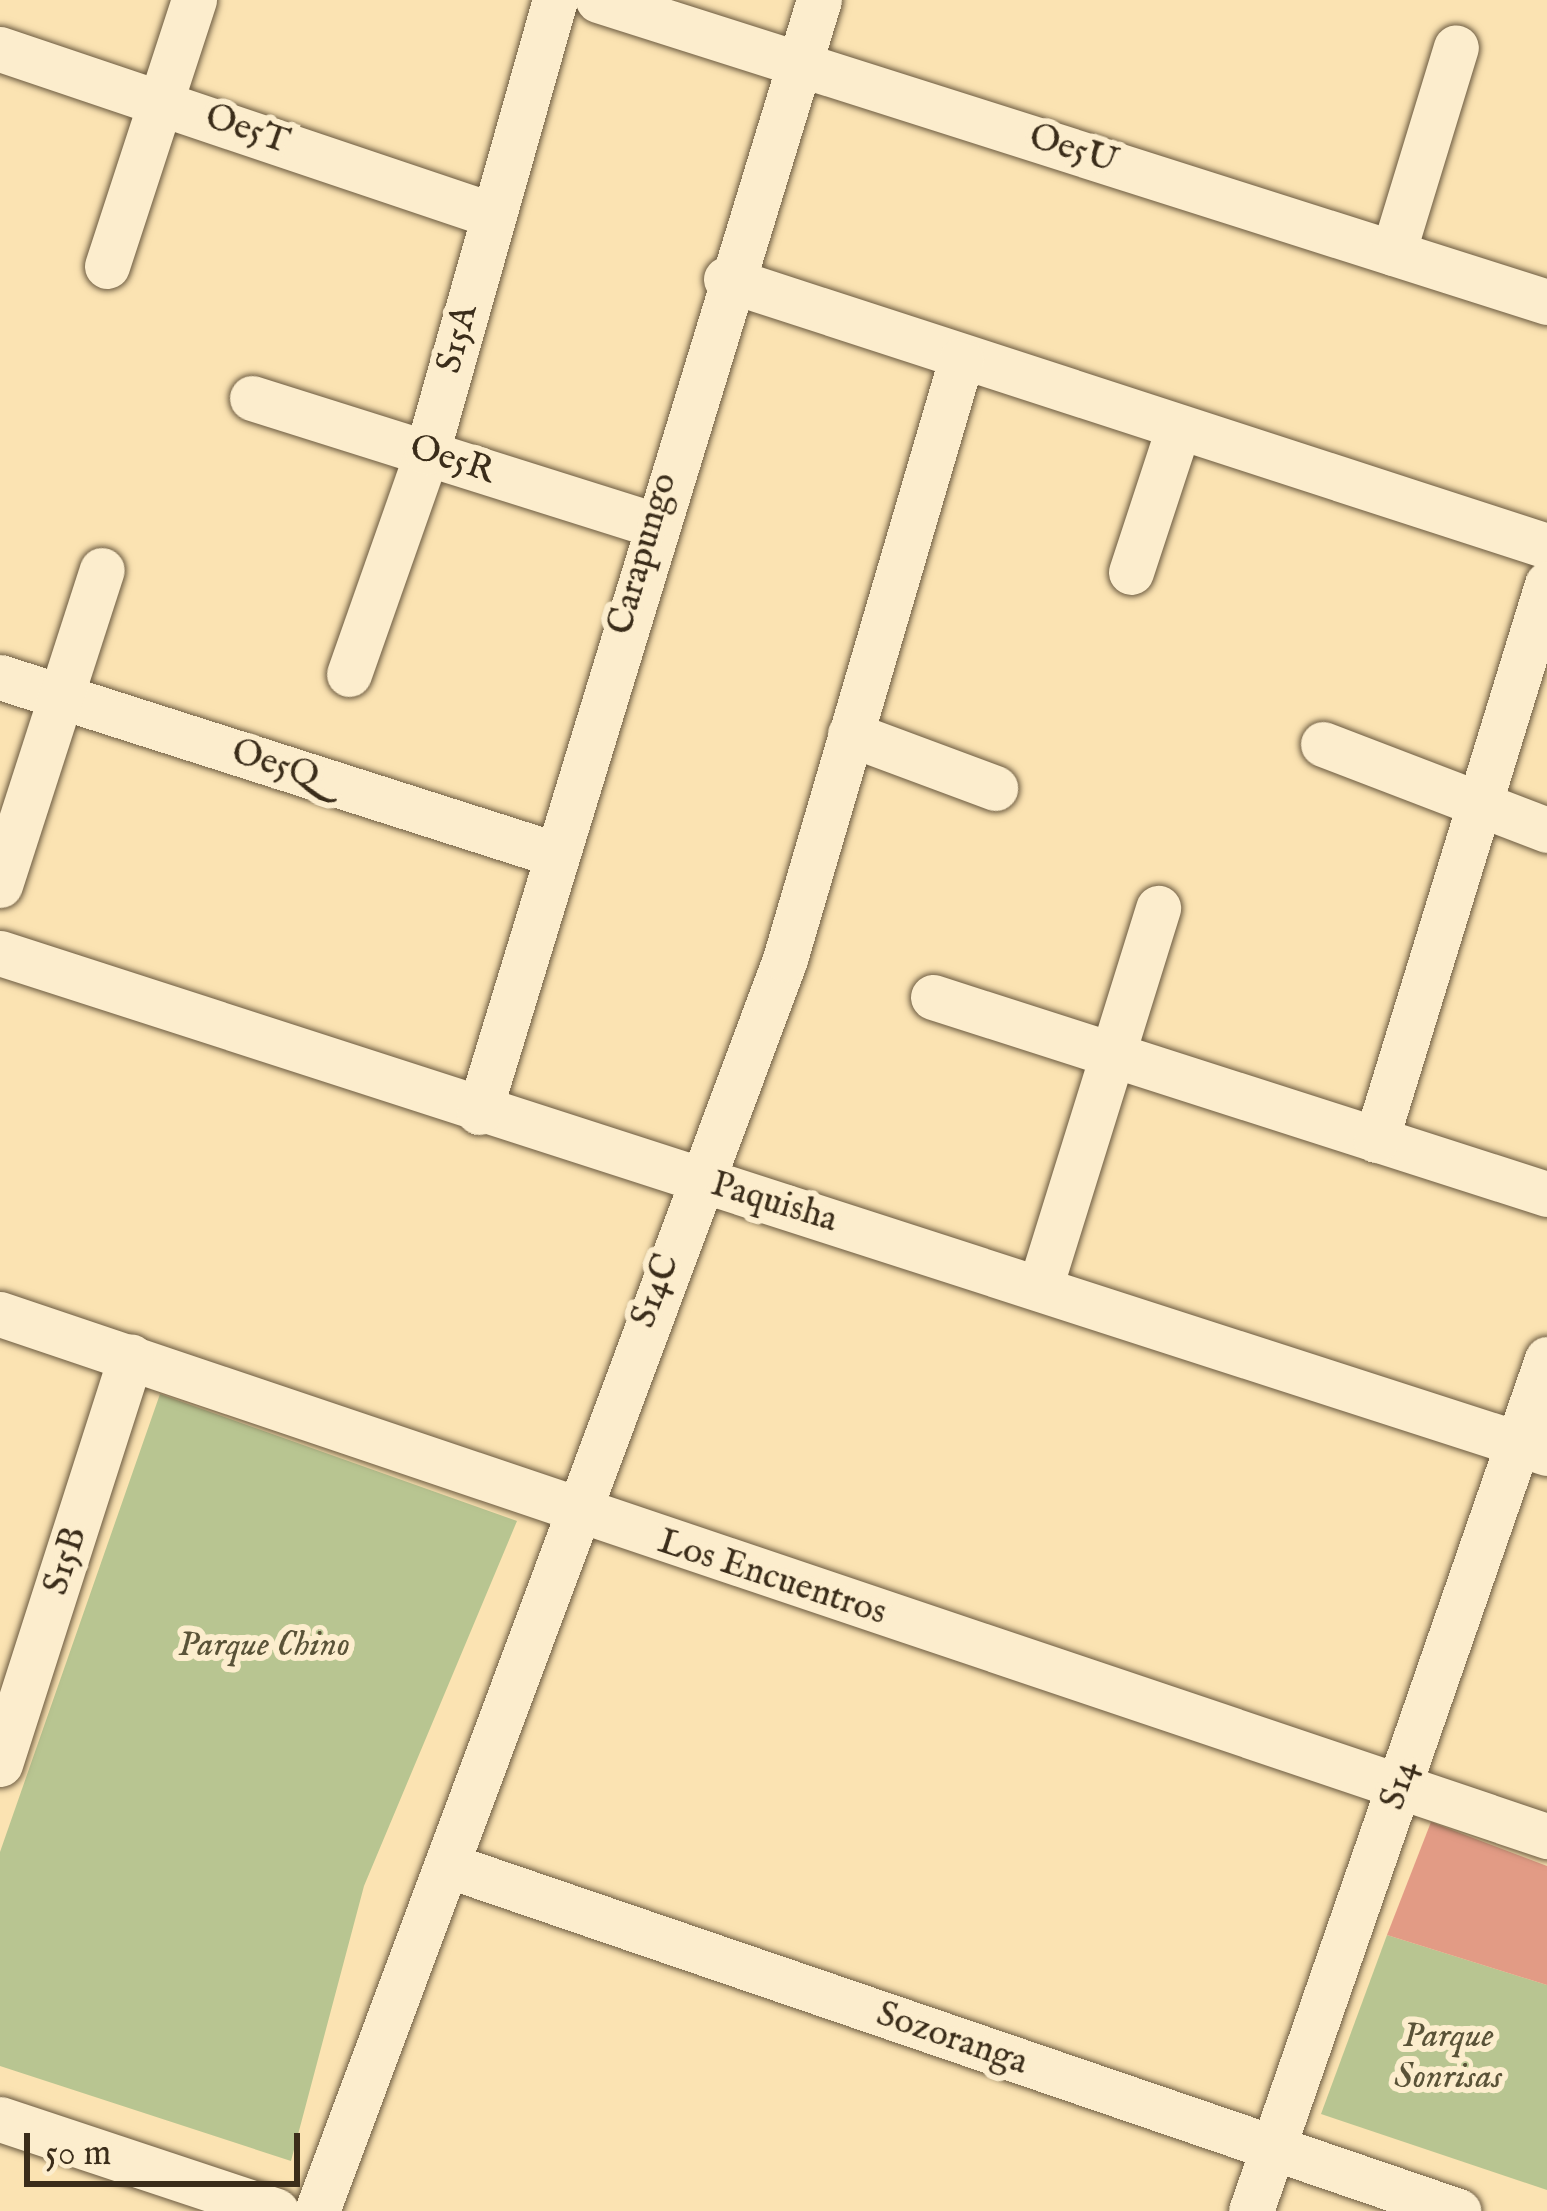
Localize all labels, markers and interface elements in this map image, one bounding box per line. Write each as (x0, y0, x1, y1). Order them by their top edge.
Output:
street label: Oe5T (199, 96, 295, 164)
street label: Oe5U (1024, 116, 1122, 184)
street label: S15A (428, 300, 488, 378)
street label: Oe5R (404, 426, 500, 494)
street label: Carapungo (599, 468, 687, 640)
street label: Oe5Q (226, 731, 324, 799)
street label: Paquisha (706, 1163, 842, 1243)
street label: S14C (622, 1248, 690, 1334)
street label: Los Encuentros (652, 1521, 892, 1635)
street label: S15B (35, 1522, 97, 1600)
park label: Parque Chino (178, 1624, 350, 1668)
street label: S14 (1372, 1755, 1428, 1815)
street label: Sozoranga (871, 1993, 1033, 2085)
park label: Parque Sonrisas (1394, 2014, 1502, 2099)
scale bar (30, 2109, 306, 2183)
text: 50 m (45, 2131, 111, 2177)

